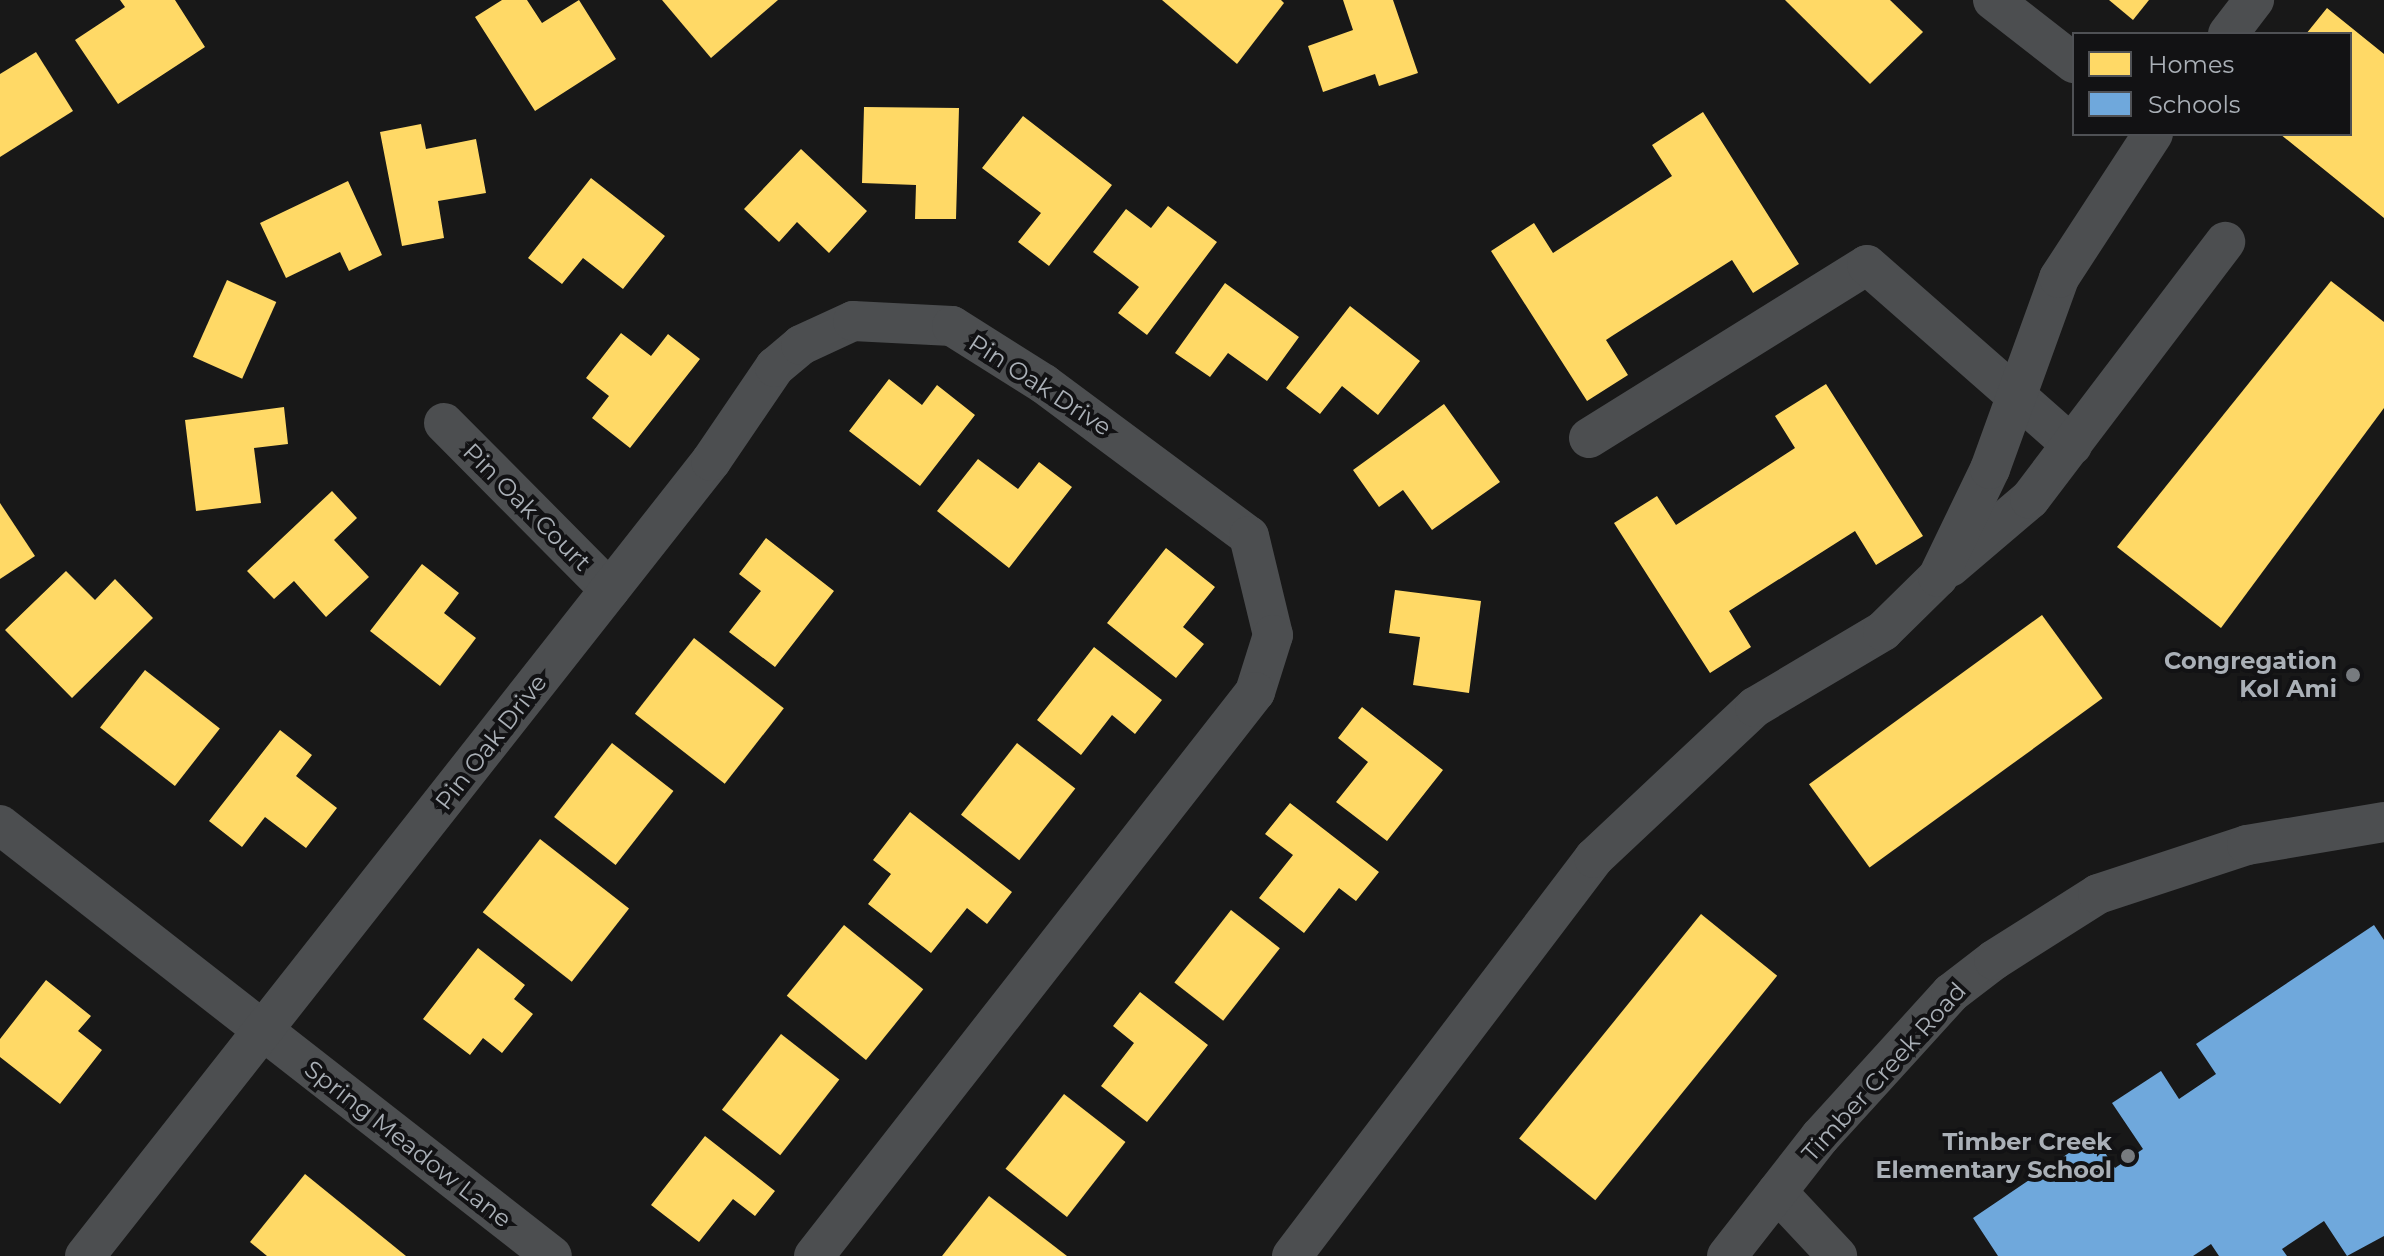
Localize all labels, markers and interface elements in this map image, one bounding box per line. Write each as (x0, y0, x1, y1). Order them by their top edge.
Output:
legend (2072, 32, 2352, 136)
text: Homes (2148, 50, 2234, 79)
text: Schools (2148, 90, 2241, 119)
street label: Pin Oak Drive (963, 328, 1117, 442)
street label: Pin Oak Court (457, 437, 597, 577)
place label: Congregation Kol Ami (2164, 647, 2337, 703)
marker: Congregation Kol Ami (2344, 666, 2362, 684)
street label: Pin Oak Drive (429, 669, 553, 815)
street label: Timber Creek Road (1796, 976, 1972, 1168)
street label: Spring Meadow Lane (299, 1054, 517, 1234)
place label: Timber Creek Elementary School (1875, 1128, 2112, 1184)
marker: Timber Creek Elementary School (2119, 1147, 2137, 1165)

